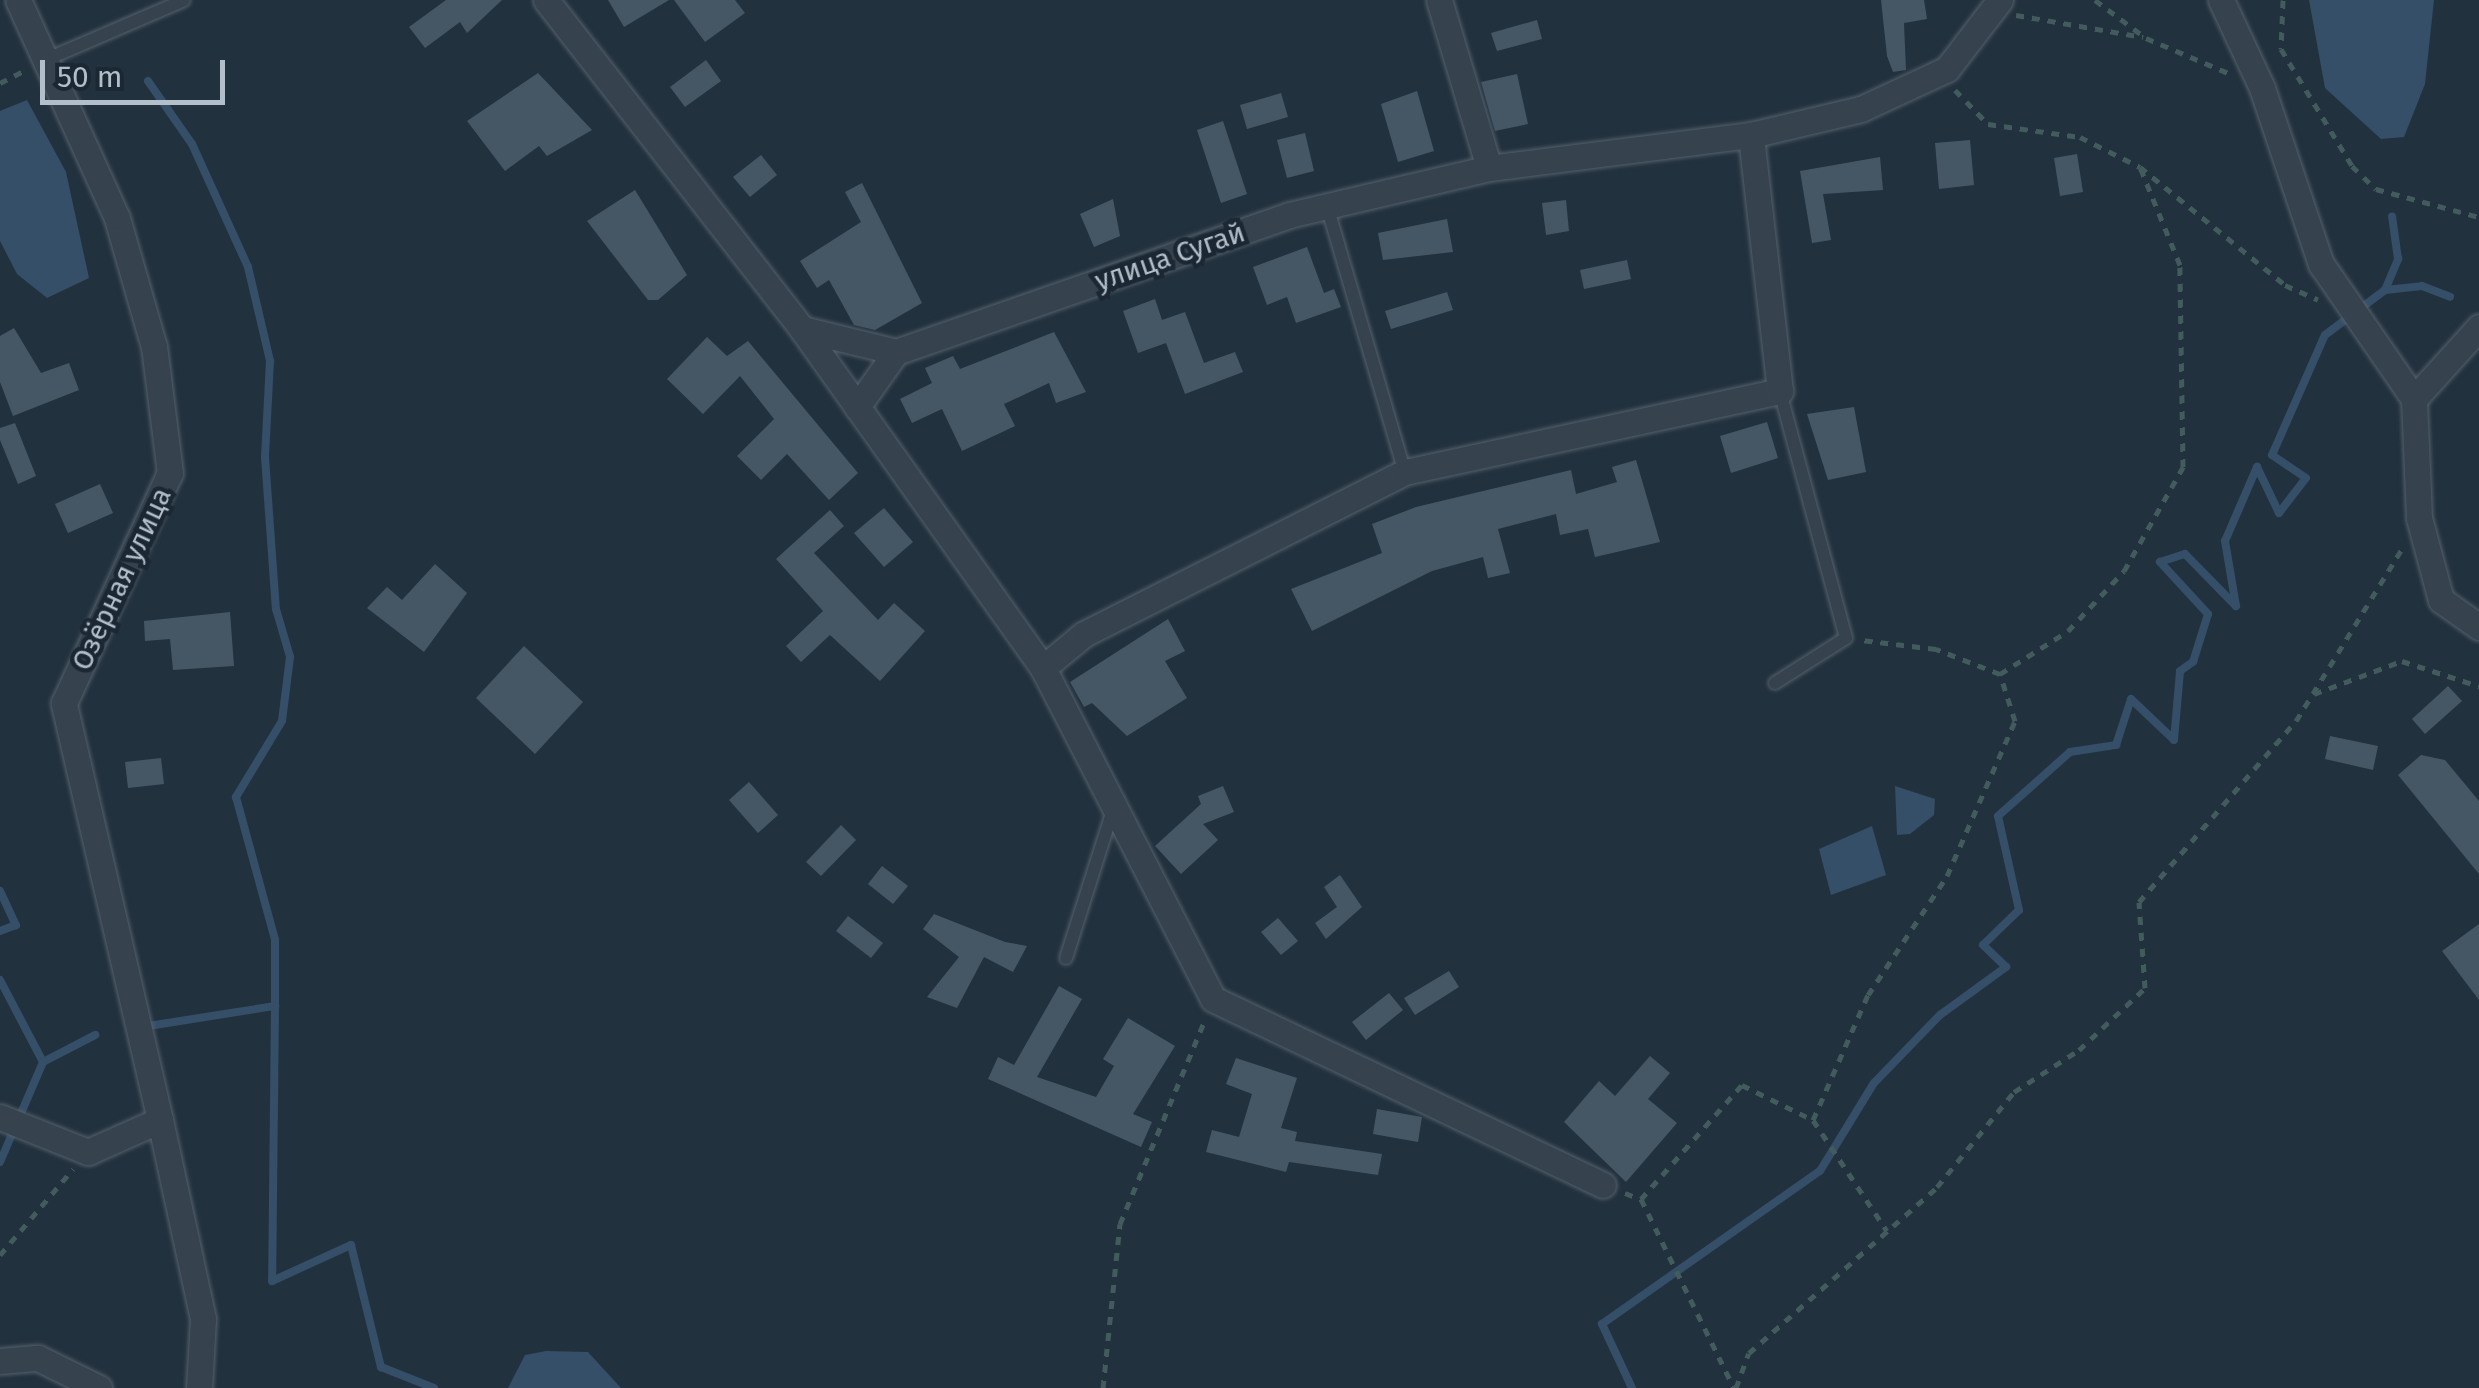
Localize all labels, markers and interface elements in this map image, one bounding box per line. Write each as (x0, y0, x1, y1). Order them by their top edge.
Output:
scale bar (45, 40, 230, 102)
text: 50 m (57, 59, 122, 95)
street label: улица Сугай (1091, 216, 1249, 298)
street label: Озёрная улица (65, 482, 179, 676)

